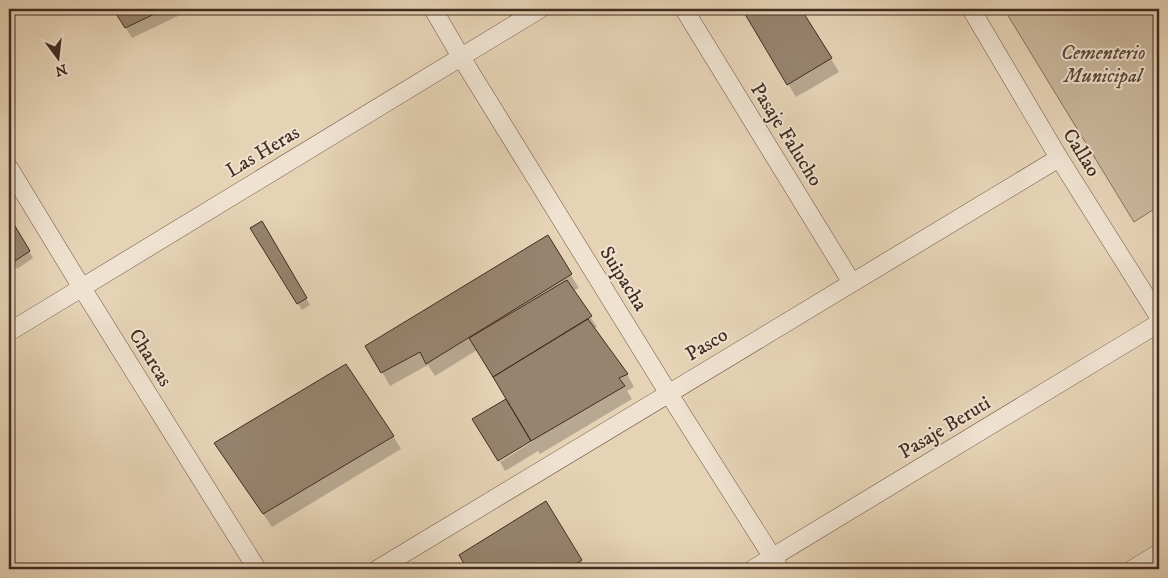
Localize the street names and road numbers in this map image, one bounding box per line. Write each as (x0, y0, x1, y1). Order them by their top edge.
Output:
street label: Pasaje Falucho (744, 79, 828, 191)
street label: Las Heras (222, 120, 305, 184)
street label: Callao (1057, 124, 1105, 182)
street label: Suipacha (593, 242, 653, 316)
street label: Pasco (681, 323, 733, 367)
street label: Charcas (123, 324, 178, 392)
street label: Pasaje Beruti (895, 391, 995, 465)

